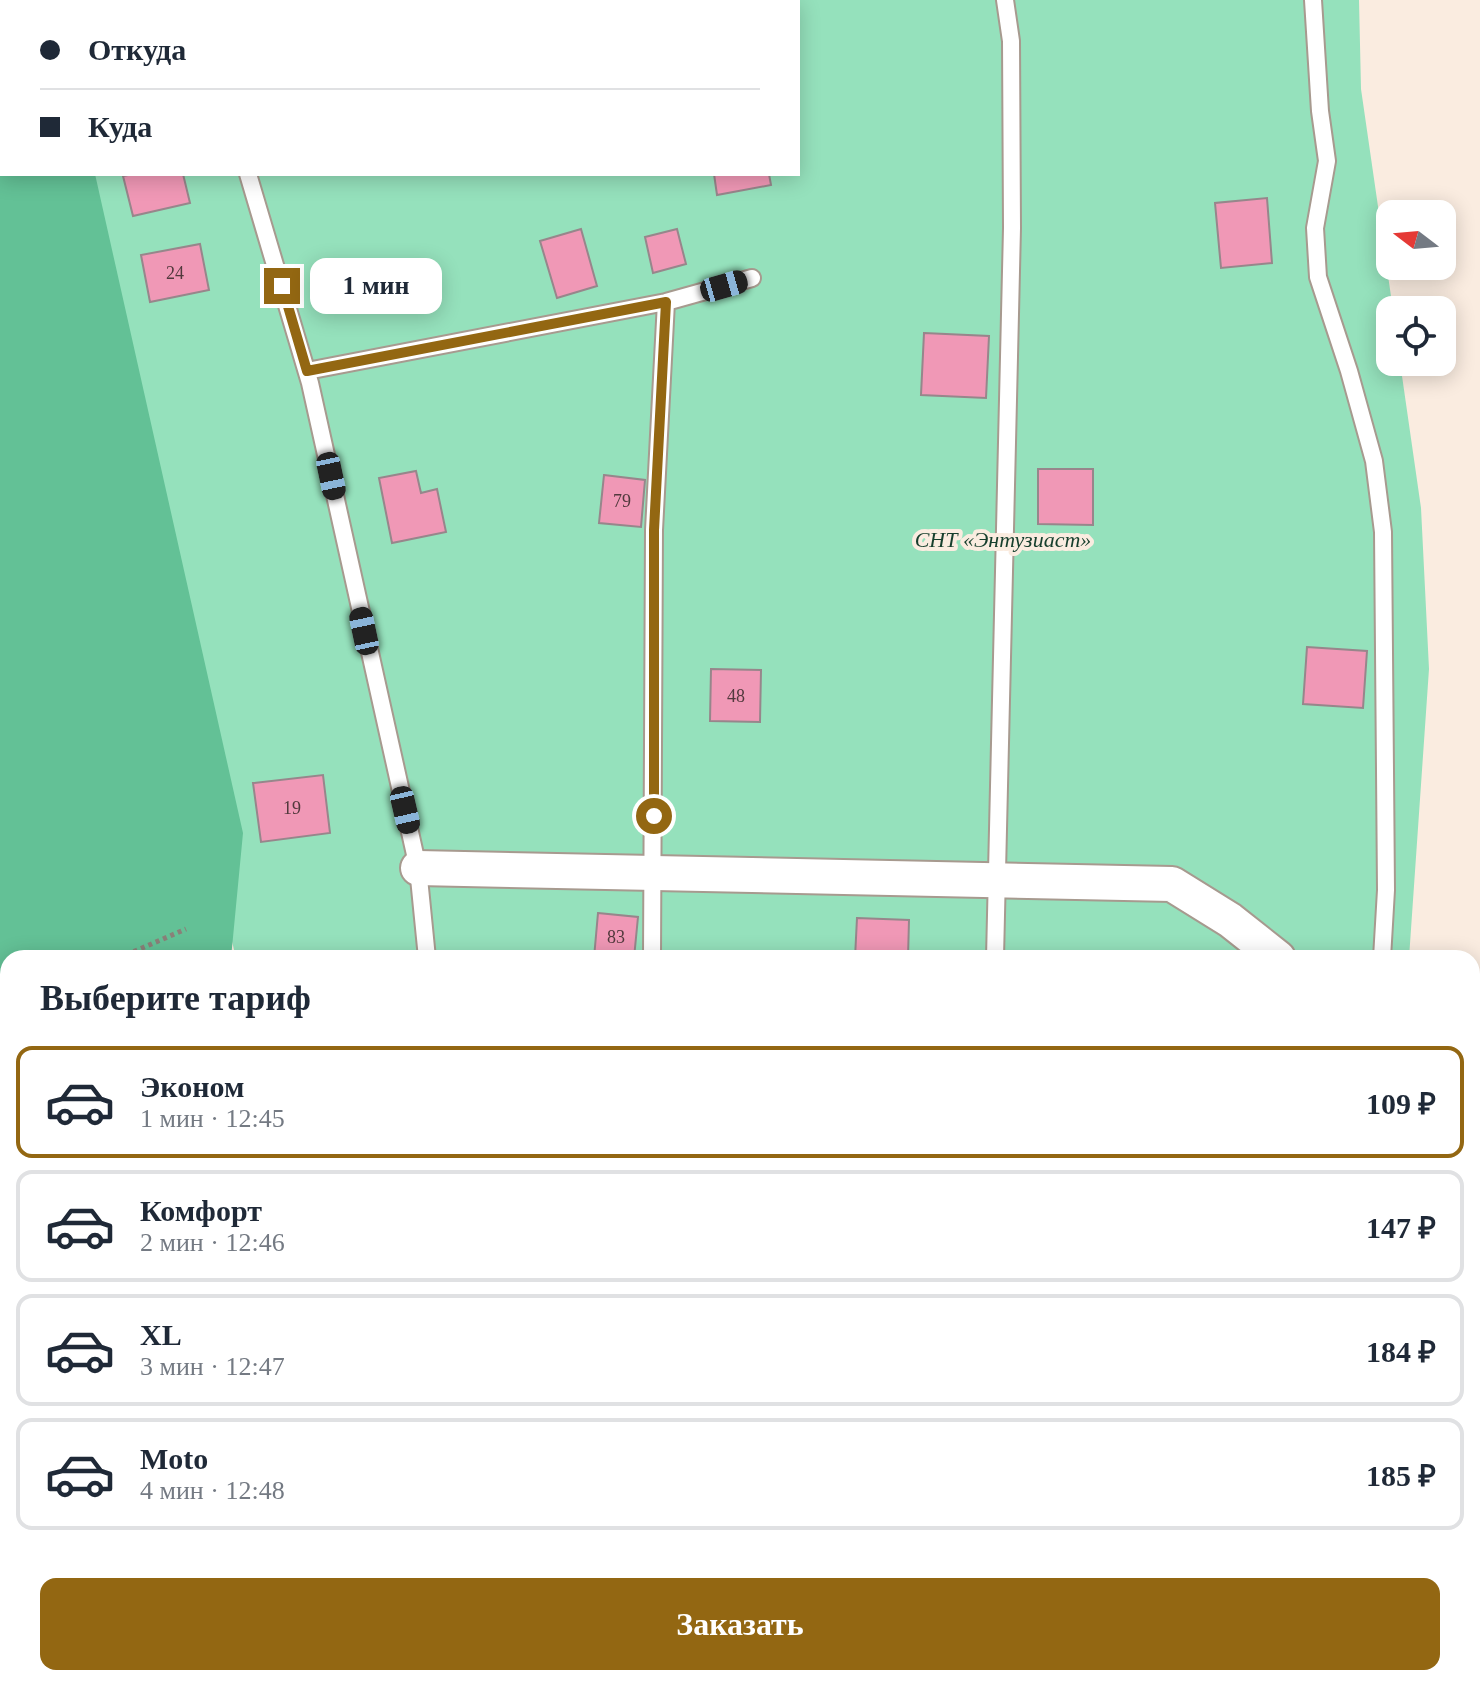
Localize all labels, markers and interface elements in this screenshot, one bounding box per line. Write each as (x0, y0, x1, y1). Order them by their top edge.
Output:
text: Откуда (88, 33, 186, 66)
text: Куда (88, 110, 152, 143)
north arrow (1376, 200, 1456, 280)
map controls (1376, 200, 1456, 376)
callout: 1 мин (310, 258, 442, 314)
house number: 24 (166, 263, 184, 283)
route end (264, 268, 300, 304)
car (698, 268, 750, 304)
text: 1 мин (342, 271, 410, 300)
button: locate (1376, 296, 1456, 376)
car (314, 450, 348, 502)
house number: 79 (613, 491, 631, 511)
park label: СНТ «Энтузиаст» (915, 527, 1091, 552)
car (347, 605, 381, 657)
house number: 48 (727, 686, 745, 706)
car (388, 784, 422, 836)
house number: 19 (283, 798, 301, 818)
route start (636, 798, 672, 834)
house number: 83 (607, 927, 625, 947)
text: Выберите тариф (40, 978, 311, 1018)
icon: car (44, 1066, 116, 1138)
text: Эконом (140, 1070, 244, 1103)
text: 109 ₽ (1366, 1087, 1436, 1120)
text: 1 мин · 12:45 (140, 1104, 285, 1133)
icon: car (44, 1190, 116, 1262)
text: Комфорт (140, 1194, 262, 1227)
text: 147 ₽ (1366, 1211, 1436, 1244)
text: 2 мин · 12:46 (140, 1228, 285, 1257)
icon: car (44, 1314, 116, 1386)
text: XL (140, 1318, 182, 1351)
text: 184 ₽ (1366, 1335, 1436, 1368)
text: 3 мин · 12:47 (140, 1352, 285, 1381)
icon: car (44, 1438, 116, 1510)
text: Moto (140, 1442, 208, 1475)
text: 185 ₽ (1366, 1459, 1436, 1492)
text: 4 мин · 12:48 (140, 1476, 285, 1505)
button: Заказать (40, 1578, 1440, 1670)

